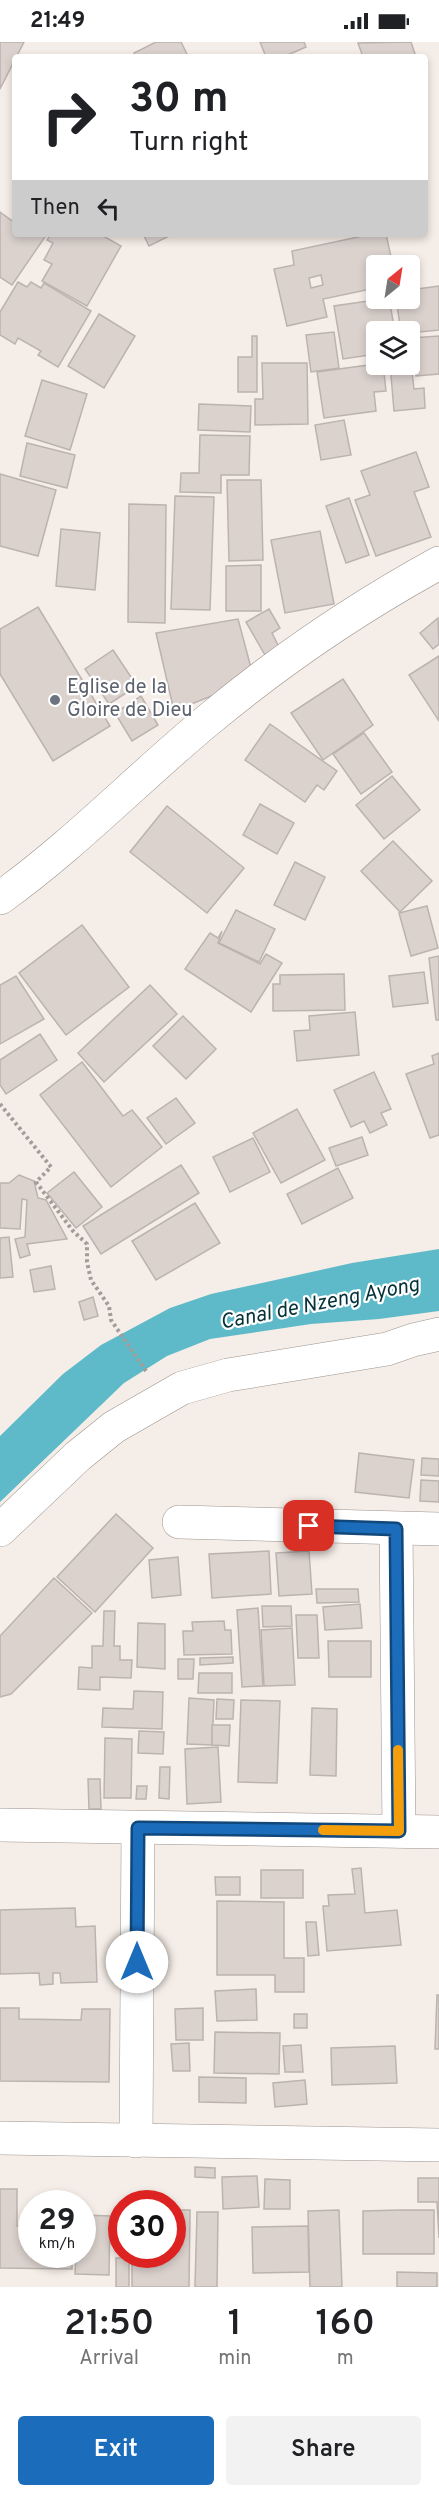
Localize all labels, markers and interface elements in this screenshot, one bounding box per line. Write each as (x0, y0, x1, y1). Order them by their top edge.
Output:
text: 21:49 (30, 8, 85, 35)
text: 30 m (129, 74, 228, 127)
icon: right (30, 78, 108, 156)
text: Turn right (129, 126, 248, 160)
icon: left (92, 192, 125, 225)
text: Then (30, 195, 80, 222)
north arrow (366, 255, 420, 309)
map controls (366, 255, 420, 375)
button: layers (366, 321, 420, 375)
place label: Eglise de la Gloire de Dieu (67, 675, 192, 724)
marker: Eglise de la Gloire de Dieu (48, 693, 62, 707)
water label: Canal de Nzeng Ayong (218, 1271, 422, 1337)
pin (283, 1500, 334, 1551)
icon: arrive (292, 1509, 325, 1542)
position arrow (105, 1930, 169, 1994)
speed limit sign: 30 (108, 2190, 186, 2268)
text: 29 (39, 2203, 75, 2240)
text: km/h (39, 2235, 75, 2254)
text: 21:50 (64, 2302, 154, 2348)
text: 1 (228, 2302, 242, 2348)
text: 160 (315, 2302, 375, 2348)
text: Arrival (79, 2346, 139, 2372)
text: min (218, 2346, 251, 2372)
text: m (337, 2346, 354, 2372)
button: Exit (18, 2416, 214, 2485)
button: Share (226, 2416, 421, 2485)

